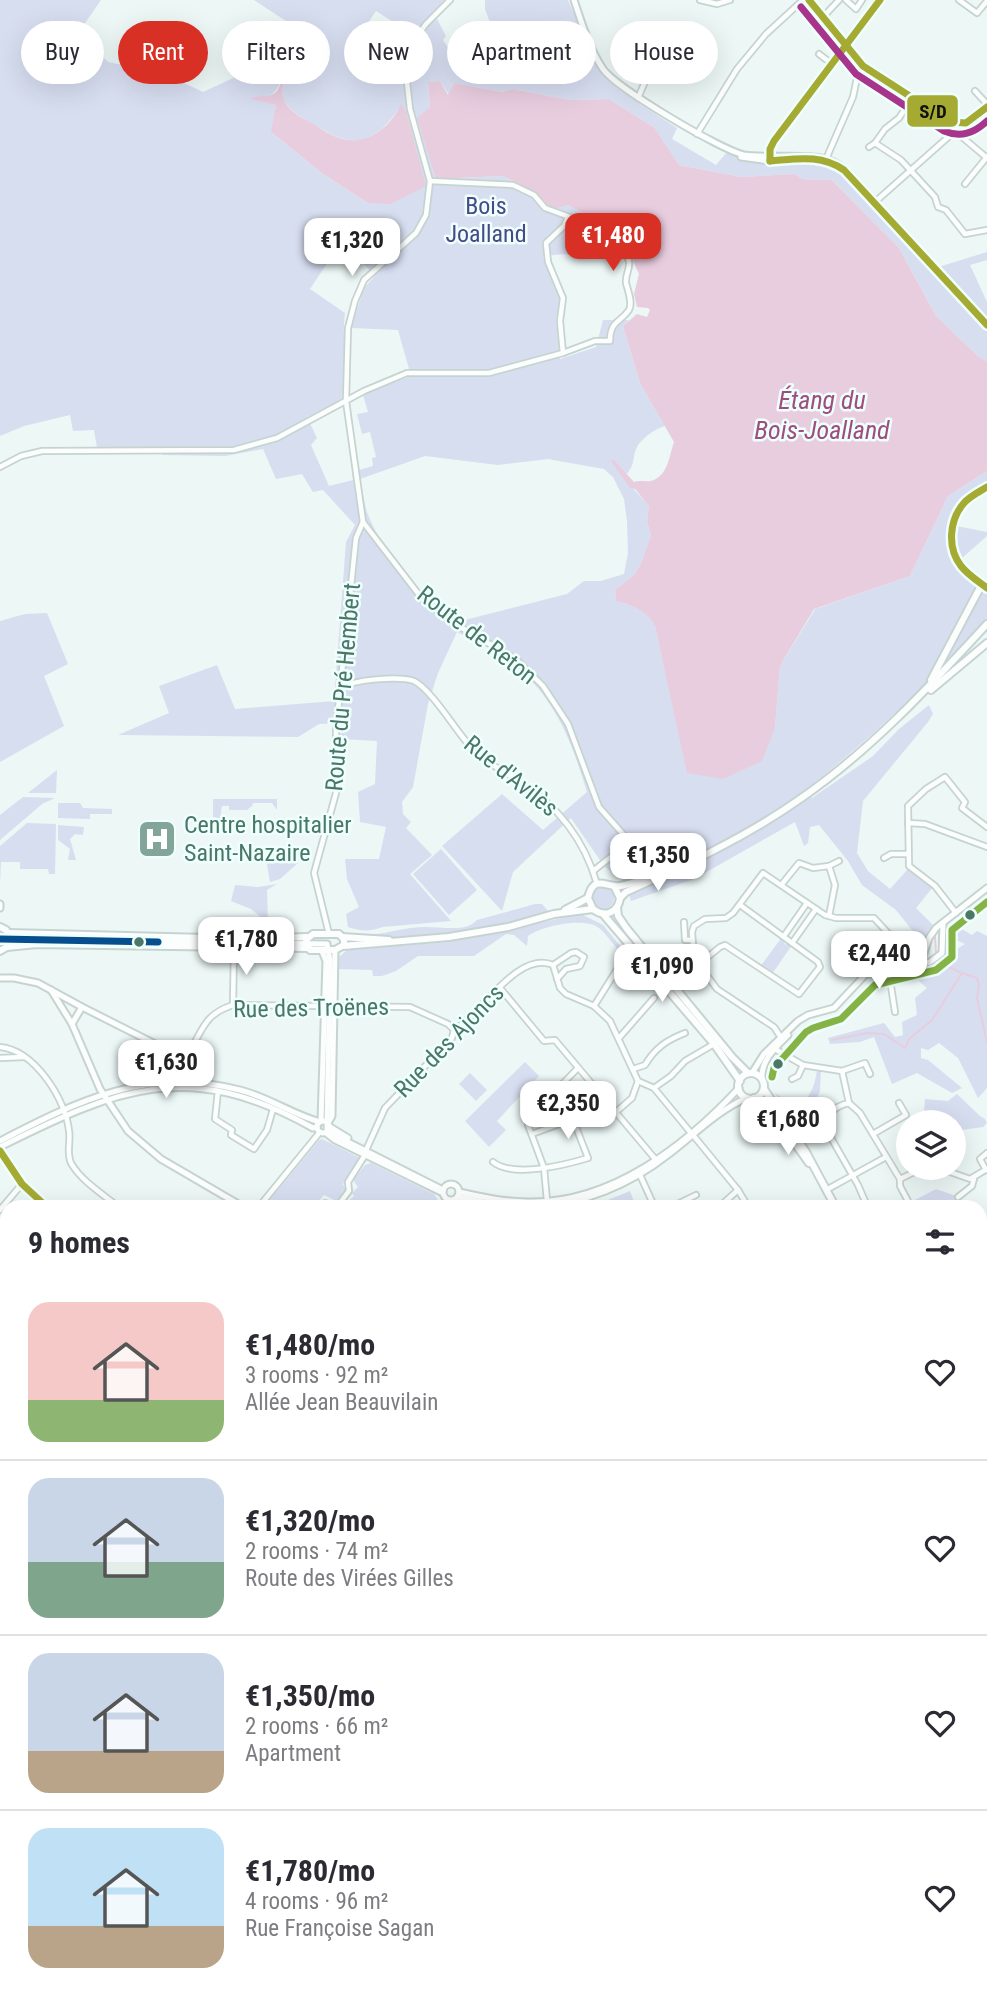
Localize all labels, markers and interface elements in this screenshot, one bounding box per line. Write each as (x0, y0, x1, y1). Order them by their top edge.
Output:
chip: Buy (21, 21, 104, 84)
chip: Rent (118, 21, 208, 84)
chip: Filters (222, 21, 330, 84)
chip: New (344, 21, 433, 84)
chip: Apartment (447, 21, 596, 84)
chip: House (610, 21, 718, 84)
line badge: S/D (906, 94, 959, 128)
text: S/D (919, 100, 947, 123)
park label: Bois Joalland (445, 192, 527, 248)
pin: €1,480 (556, 214, 670, 273)
pin: €1,320 (295, 218, 409, 278)
text: €1,480 (581, 222, 645, 249)
text: €1,320 (320, 227, 384, 254)
water label: Étang du Bois-Joalland (754, 385, 890, 445)
street label: Route de Reton (412, 580, 542, 690)
street label: Route du Pré Hembert (320, 582, 366, 792)
street label: Rue d'Avilès (458, 730, 564, 822)
place label: Centre hospitalier Saint-Nazaire (184, 811, 352, 867)
hospital icon: Centre hospitalier Saint-Nazaire (136, 818, 178, 860)
pin: €1,350 (601, 834, 715, 893)
text: €1,350 (626, 842, 690, 869)
unlabelled marker (963, 908, 977, 922)
pin: €1,780 (189, 918, 303, 977)
text: €1,780 (214, 926, 278, 953)
pin: €2,440 (822, 932, 936, 991)
unlabelled marker (132, 935, 146, 949)
text: €2,440 (847, 940, 911, 967)
pin: €1,090 (605, 944, 719, 1004)
text: €1,090 (630, 953, 694, 980)
street label: Rue des Ajoncs (388, 979, 510, 1103)
street label: Rue des Troënes (233, 993, 389, 1023)
pin: €1,630 (109, 1040, 223, 1100)
text: €1,630 (134, 1049, 198, 1076)
unlabelled marker (771, 1057, 785, 1071)
pin: €2,350 (511, 1082, 625, 1141)
text: €2,350 (536, 1090, 600, 1117)
pin: €1,680 (731, 1098, 845, 1157)
text: €1,680 (756, 1106, 820, 1133)
map controls (896, 1110, 966, 1180)
button: layers (896, 1110, 966, 1180)
icon: filters (921, 1223, 959, 1261)
text: 9 homes (28, 1225, 130, 1260)
text: €1,480/mo (245, 1327, 375, 1362)
icon: home (84, 1330, 168, 1414)
icon: heart (921, 1353, 959, 1391)
text: 3 rooms · 92 m² (245, 1362, 388, 1389)
text: Allée Jean Beauvilain (245, 1389, 438, 1416)
text: €1,320/mo (245, 1503, 375, 1538)
icon: home (84, 1506, 168, 1590)
icon: heart (921, 1529, 959, 1567)
text: 2 rooms · 74 m² (245, 1538, 388, 1565)
text: Route des Virées Gilles (245, 1565, 454, 1592)
text: €1,350/mo (245, 1678, 375, 1713)
icon: home (84, 1681, 168, 1765)
icon: heart (921, 1704, 959, 1742)
text: 2 rooms · 66 m² (245, 1713, 388, 1740)
text: Apartment (245, 1740, 341, 1767)
text: €1,780/mo (245, 1853, 375, 1888)
icon: home (84, 1856, 168, 1940)
icon: heart (921, 1879, 959, 1917)
text: 4 rooms · 96 m² (245, 1888, 388, 1915)
text: Rue Françoise Sagan (245, 1915, 434, 1942)

